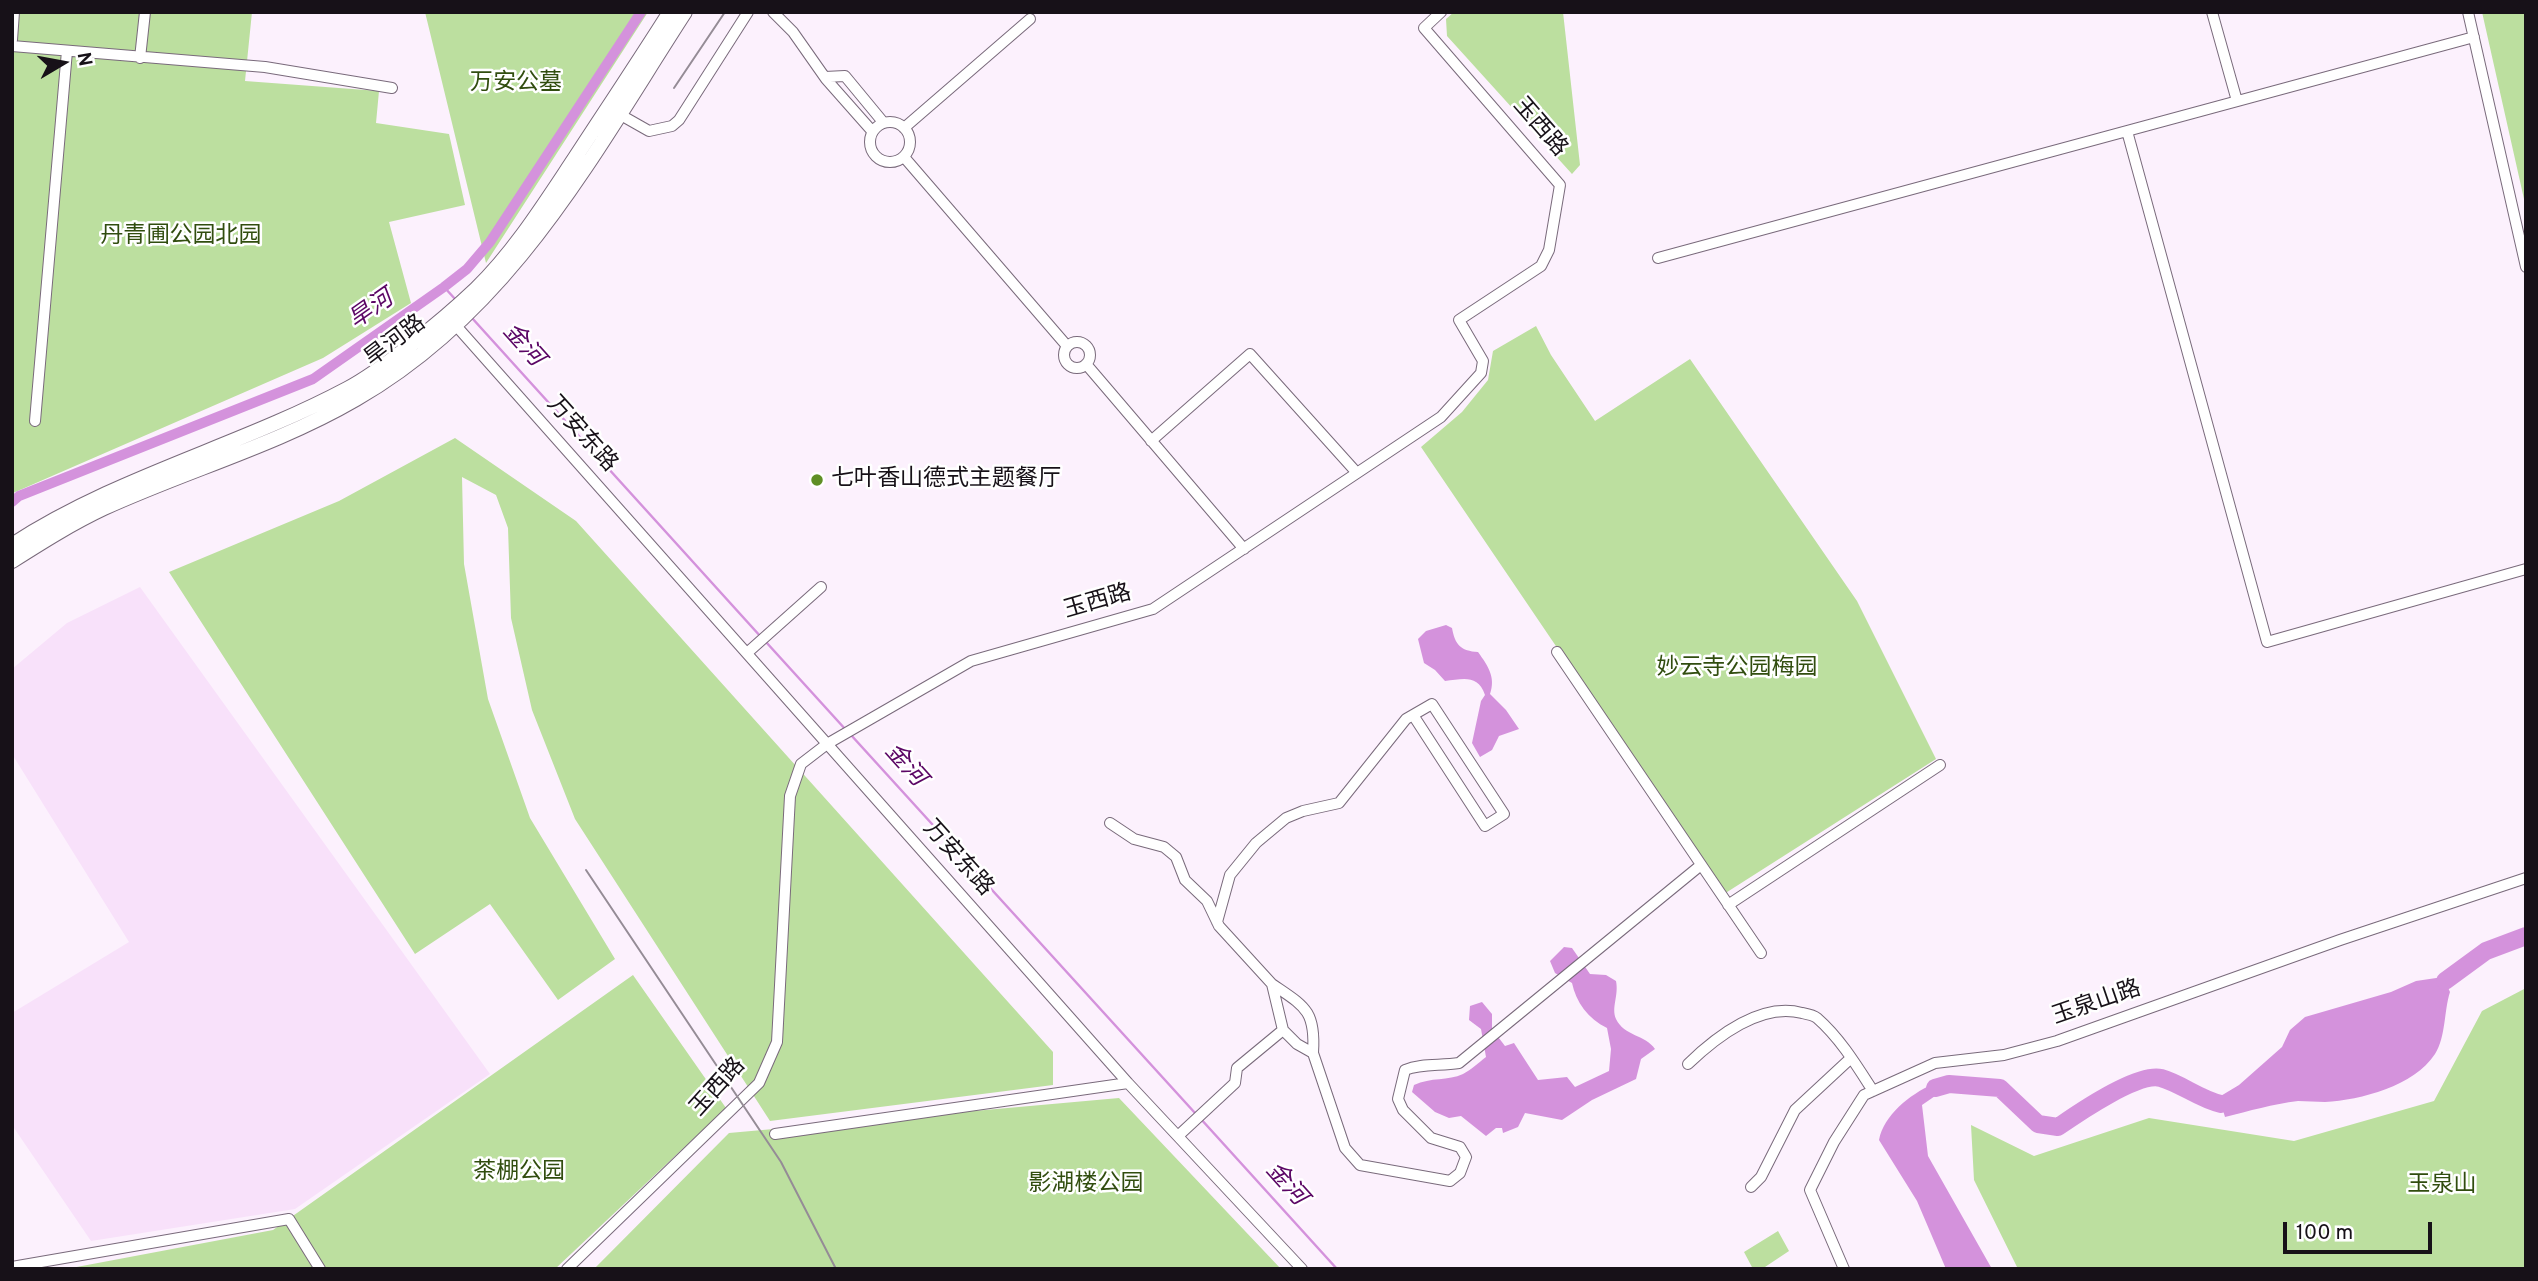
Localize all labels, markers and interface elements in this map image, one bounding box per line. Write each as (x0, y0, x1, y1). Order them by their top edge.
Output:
north arrow (28, 28, 98, 98)
text: N (71, 51, 97, 68)
park label: 万安公墓 (470, 70, 562, 98)
street label: 玉西路 (1506, 93, 1572, 163)
park label: 丹青圃公园北园 (101, 223, 261, 251)
water label: 旱河 (344, 285, 400, 337)
street label: 旱河路 (360, 310, 432, 374)
water label: 金河 (495, 319, 549, 373)
street label: 万安东路 (540, 392, 622, 478)
place label: 七叶香山德式主题餐厅 (831, 466, 1061, 494)
marker: 七叶香山德式主题餐厅 (809, 472, 825, 488)
street label: 玉西路 (1061, 580, 1135, 626)
park label: 妙云寺公园梅园 (1657, 655, 1817, 683)
water label: 金河 (877, 739, 931, 793)
street label: 万安东路 (916, 816, 998, 902)
street label: 玉泉山路 (2049, 976, 2145, 1032)
street label: 玉西路 (686, 1053, 752, 1123)
water label: 金河 (1258, 1158, 1312, 1212)
park label: 茶棚公园 (473, 1159, 565, 1187)
park label: 影湖楼公园 (1029, 1171, 1143, 1199)
park label: 玉泉山 (2408, 1172, 2476, 1200)
scale bar (2286, 1208, 2435, 1252)
text: 100 m (2296, 1220, 2353, 1247)

